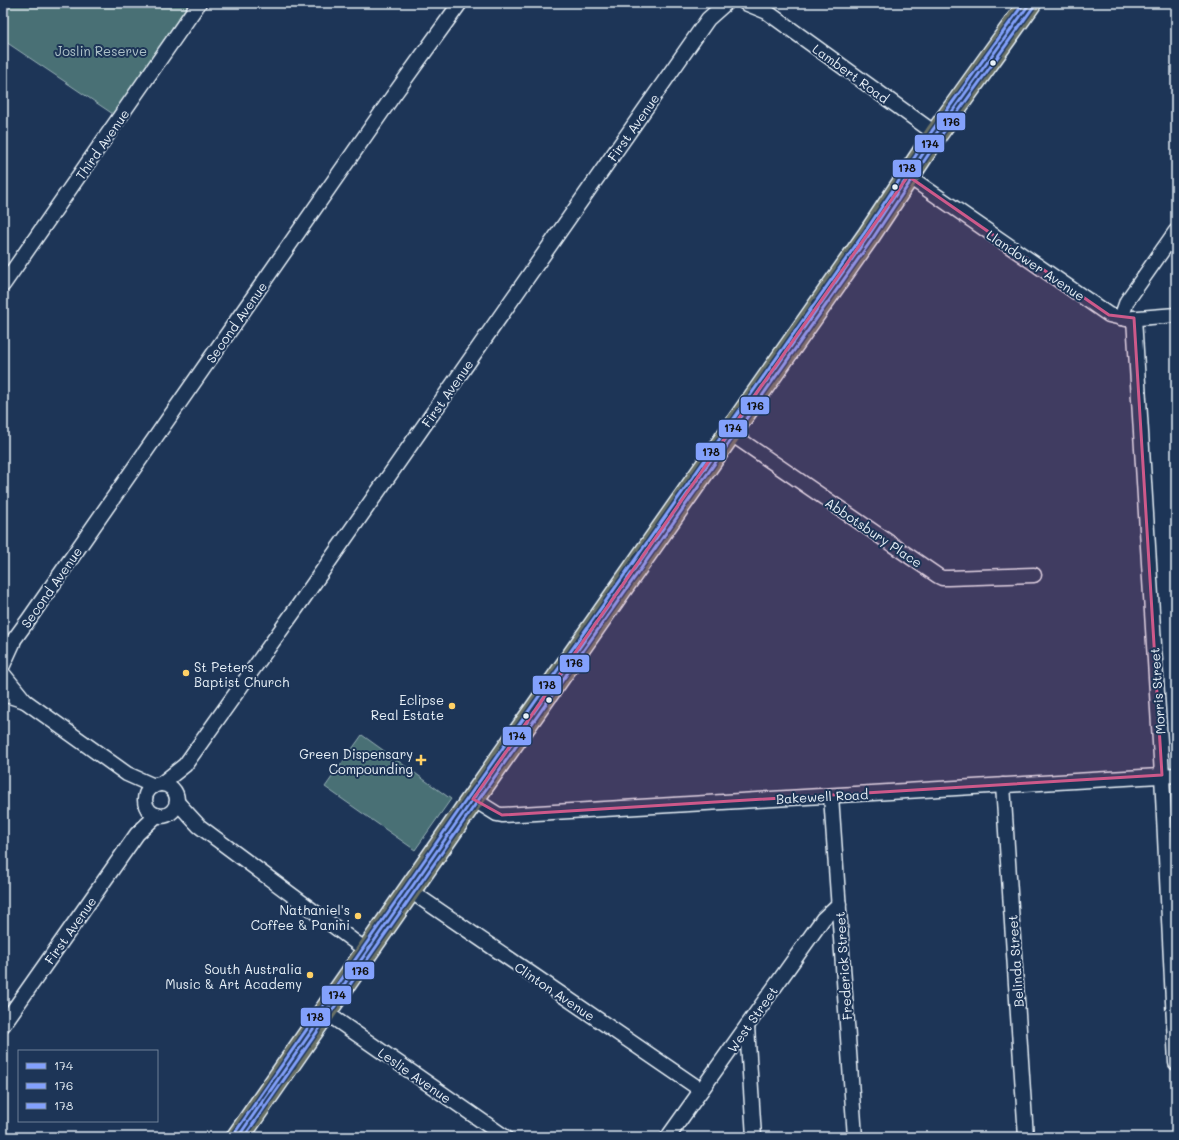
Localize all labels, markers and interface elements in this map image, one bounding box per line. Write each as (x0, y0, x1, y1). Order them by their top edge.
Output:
street label: Lambert Road (809, 40, 893, 106)
park label: Joslin Reserve (55, 42, 147, 59)
unlabelled marker (988, 58, 998, 68)
street label: First Avenue (603, 90, 663, 164)
street label: Third Avenue (71, 105, 133, 183)
line badge: 176 (936, 112, 966, 131)
text: 176 (942, 114, 960, 129)
line badge: 174 (914, 134, 945, 153)
text: 174 (921, 136, 939, 151)
line badge: 178 (892, 159, 922, 178)
text: 178 (898, 160, 916, 175)
unlabelled marker (890, 182, 900, 192)
street label: Llandower Avenue (984, 226, 1088, 304)
street label: Second Avenue (202, 278, 270, 366)
street label: First Avenue (417, 356, 477, 430)
line badge: 176 (740, 396, 770, 415)
text: 176 (746, 398, 764, 413)
line badge: 174 (718, 419, 748, 438)
text: 174 (724, 420, 742, 435)
line badge: 178 (695, 442, 726, 461)
text: 178 (702, 444, 720, 459)
street label: Abbotsbury Place (822, 493, 926, 571)
street label: Second Avenue (17, 543, 85, 631)
street label: Morris Street (1145, 647, 1169, 735)
line badge: 176 (559, 654, 590, 673)
text: 176 (565, 655, 583, 670)
place label: St Peters Baptist Church (194, 658, 289, 690)
marker: St Peters Baptist Church (181, 668, 191, 678)
line badge: 178 (532, 675, 562, 695)
text: 178 (538, 677, 556, 692)
place label: Eclipse Real Estate (371, 691, 444, 723)
unlabelled marker (544, 695, 554, 705)
marker: Eclipse Real Estate (447, 701, 457, 711)
unlabelled marker (521, 711, 531, 721)
line badge: 174 (502, 726, 532, 746)
text: 174 (508, 728, 526, 743)
place label: Green Dispensary Compounding (299, 745, 413, 777)
marker: Green Dispensary Compounding (416, 755, 426, 765)
street label: Bakewell Road (775, 785, 869, 807)
street label: First Avenue (40, 893, 100, 967)
place label: Nathaniel's Coffee & Panini (251, 901, 350, 933)
marker: Nathaniel's Coffee & Panini (353, 911, 363, 921)
street label: Frederick Street (831, 911, 855, 1021)
street label: Belinda Street (1003, 914, 1027, 1008)
street label: Clinton Avenue (511, 958, 599, 1024)
place label: South Australia Music & Art Academy (165, 960, 302, 992)
line badge: 176 (344, 961, 375, 980)
text: 176 (351, 963, 369, 978)
marker: South Australia Music & Art Academy (305, 970, 315, 980)
street label: West Street (723, 982, 781, 1055)
line badge: 174 (321, 985, 352, 1005)
text: 174 (328, 987, 346, 1002)
line badge: 178 (300, 1007, 331, 1027)
text: 178 (306, 1009, 324, 1024)
street label: Leslie Avenue (375, 1043, 455, 1107)
legend (18, 1050, 158, 1122)
text: 174 (54, 1057, 73, 1073)
text: 176 (54, 1077, 73, 1093)
text: 178 (54, 1097, 73, 1113)

